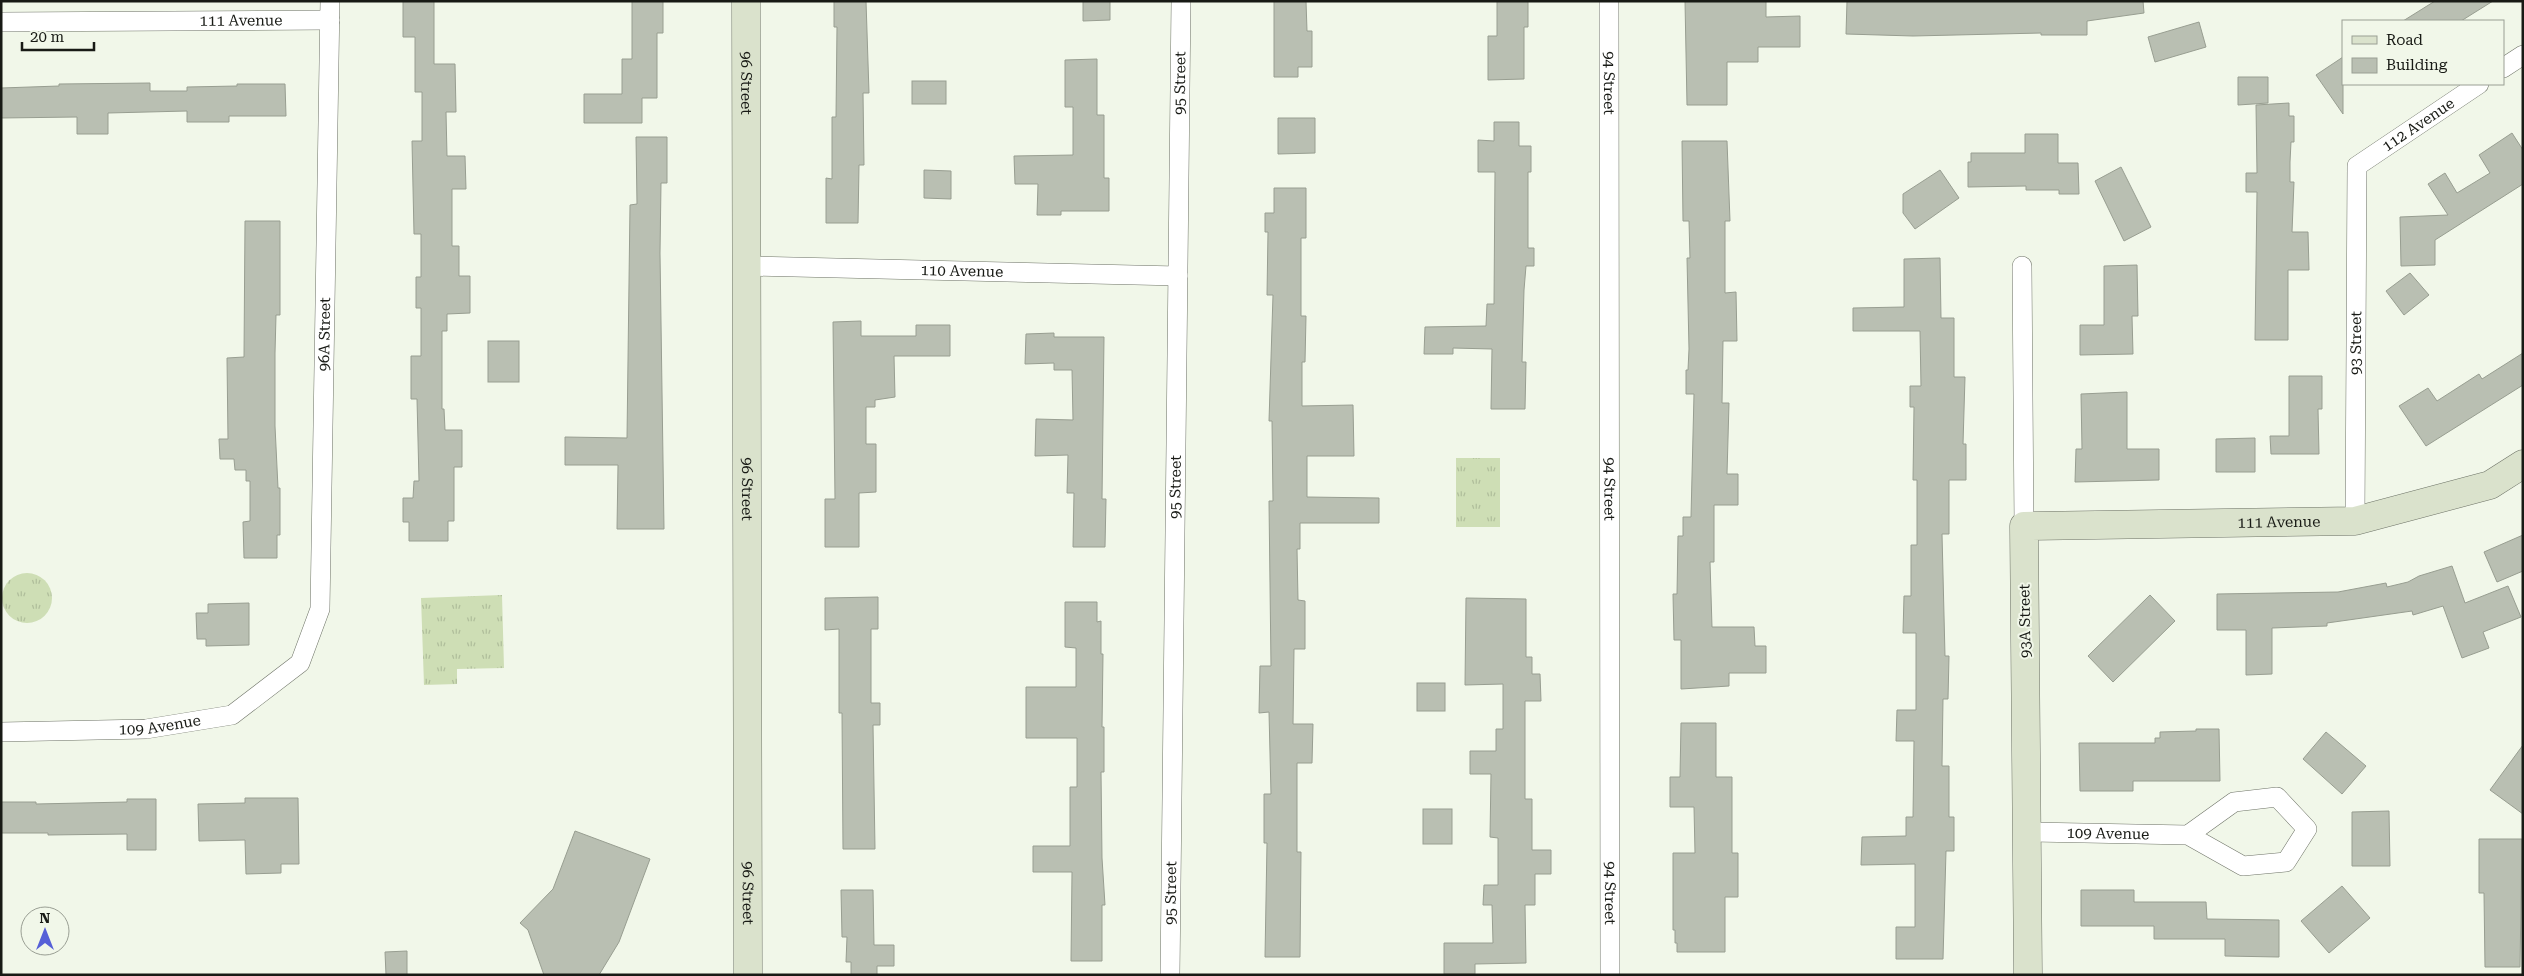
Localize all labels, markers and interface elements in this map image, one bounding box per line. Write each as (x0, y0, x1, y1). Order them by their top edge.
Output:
street label: 111 Avenue (200, 11, 282, 30)
scale bar (22, 20, 95, 52)
legend (2342, 20, 2504, 85)
text: 20 m (30, 28, 65, 46)
text: Road (2386, 31, 2423, 49)
street label: 96 Street (737, 51, 755, 115)
street label: 95 Street (1171, 51, 1189, 115)
street label: 94 Street (1600, 51, 1618, 115)
text: Building (2386, 56, 2448, 74)
street label: 112 Avenue (2379, 94, 2458, 155)
street label: 110 Avenue (920, 261, 1004, 281)
street label: 96A Street (315, 297, 334, 372)
street label: 93 Street (2347, 311, 2365, 375)
street label: 95 Street (1166, 455, 1185, 519)
street label: 96 Street (738, 457, 756, 521)
street label: 94 Street (1600, 457, 1619, 521)
street label: 111 Avenue (2237, 513, 2321, 532)
street label: 93A Street (2015, 583, 2035, 658)
street label: 109 Avenue (118, 711, 202, 739)
street label: 109 Avenue (2066, 824, 2150, 843)
street label: 96 Street (739, 861, 757, 925)
street label: 95 Street (1162, 861, 1180, 925)
street label: 94 Street (1601, 861, 1619, 925)
north arrow (20, 906, 70, 956)
text: N (40, 910, 51, 926)

